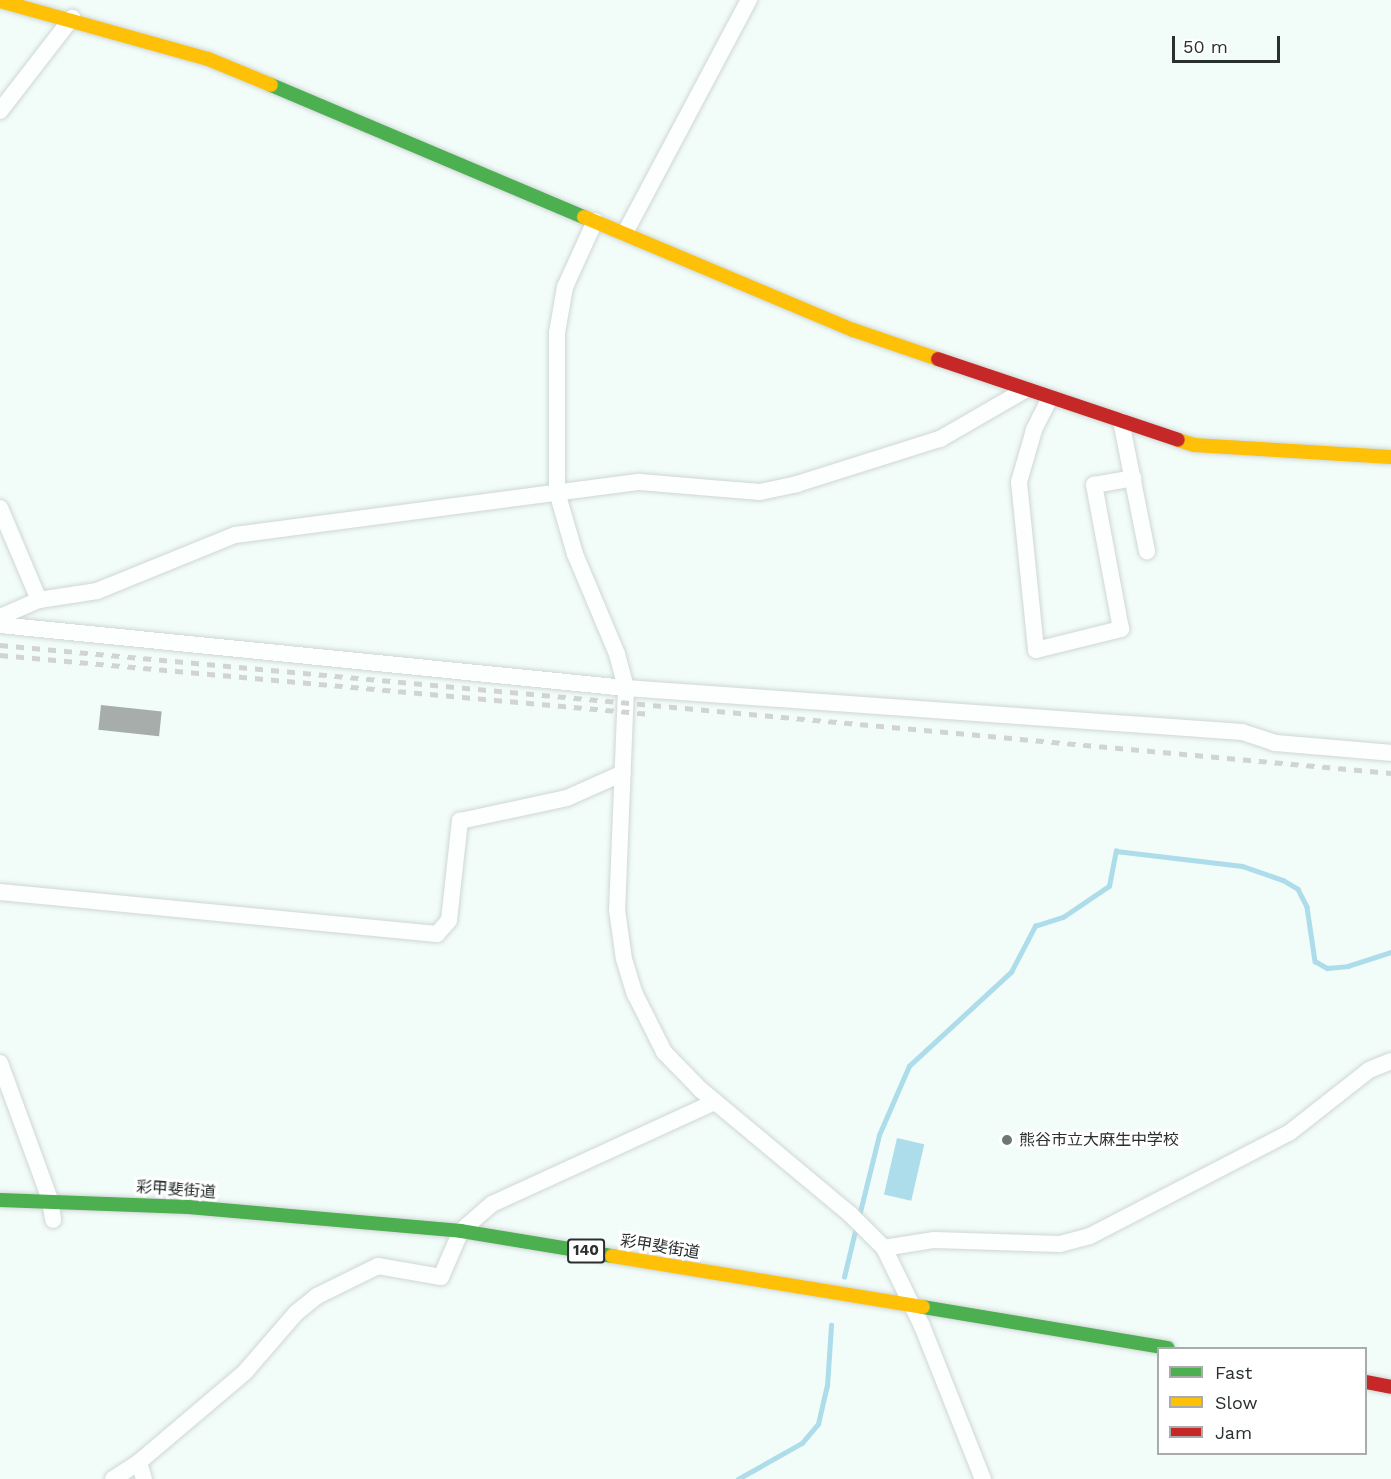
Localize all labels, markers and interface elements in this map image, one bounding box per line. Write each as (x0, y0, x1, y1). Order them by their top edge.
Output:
scale bar (1175, 24, 1283, 62)
text: 50 m (1183, 36, 1228, 57)
place label: 熊谷市立大麻生中学校 (1019, 1130, 1179, 1150)
marker: 熊谷市立大麻生中学校 (1000, 1133, 1014, 1147)
street label: 彩甲斐街道 (135, 1178, 217, 1202)
street label: 彩甲斐街道 (619, 1231, 701, 1263)
road number: 140 (566, 1239, 606, 1263)
legend (1157, 1347, 1367, 1455)
text: Fast (1215, 1362, 1252, 1383)
text: Slow (1215, 1392, 1258, 1413)
text: Jam (1215, 1422, 1252, 1443)

